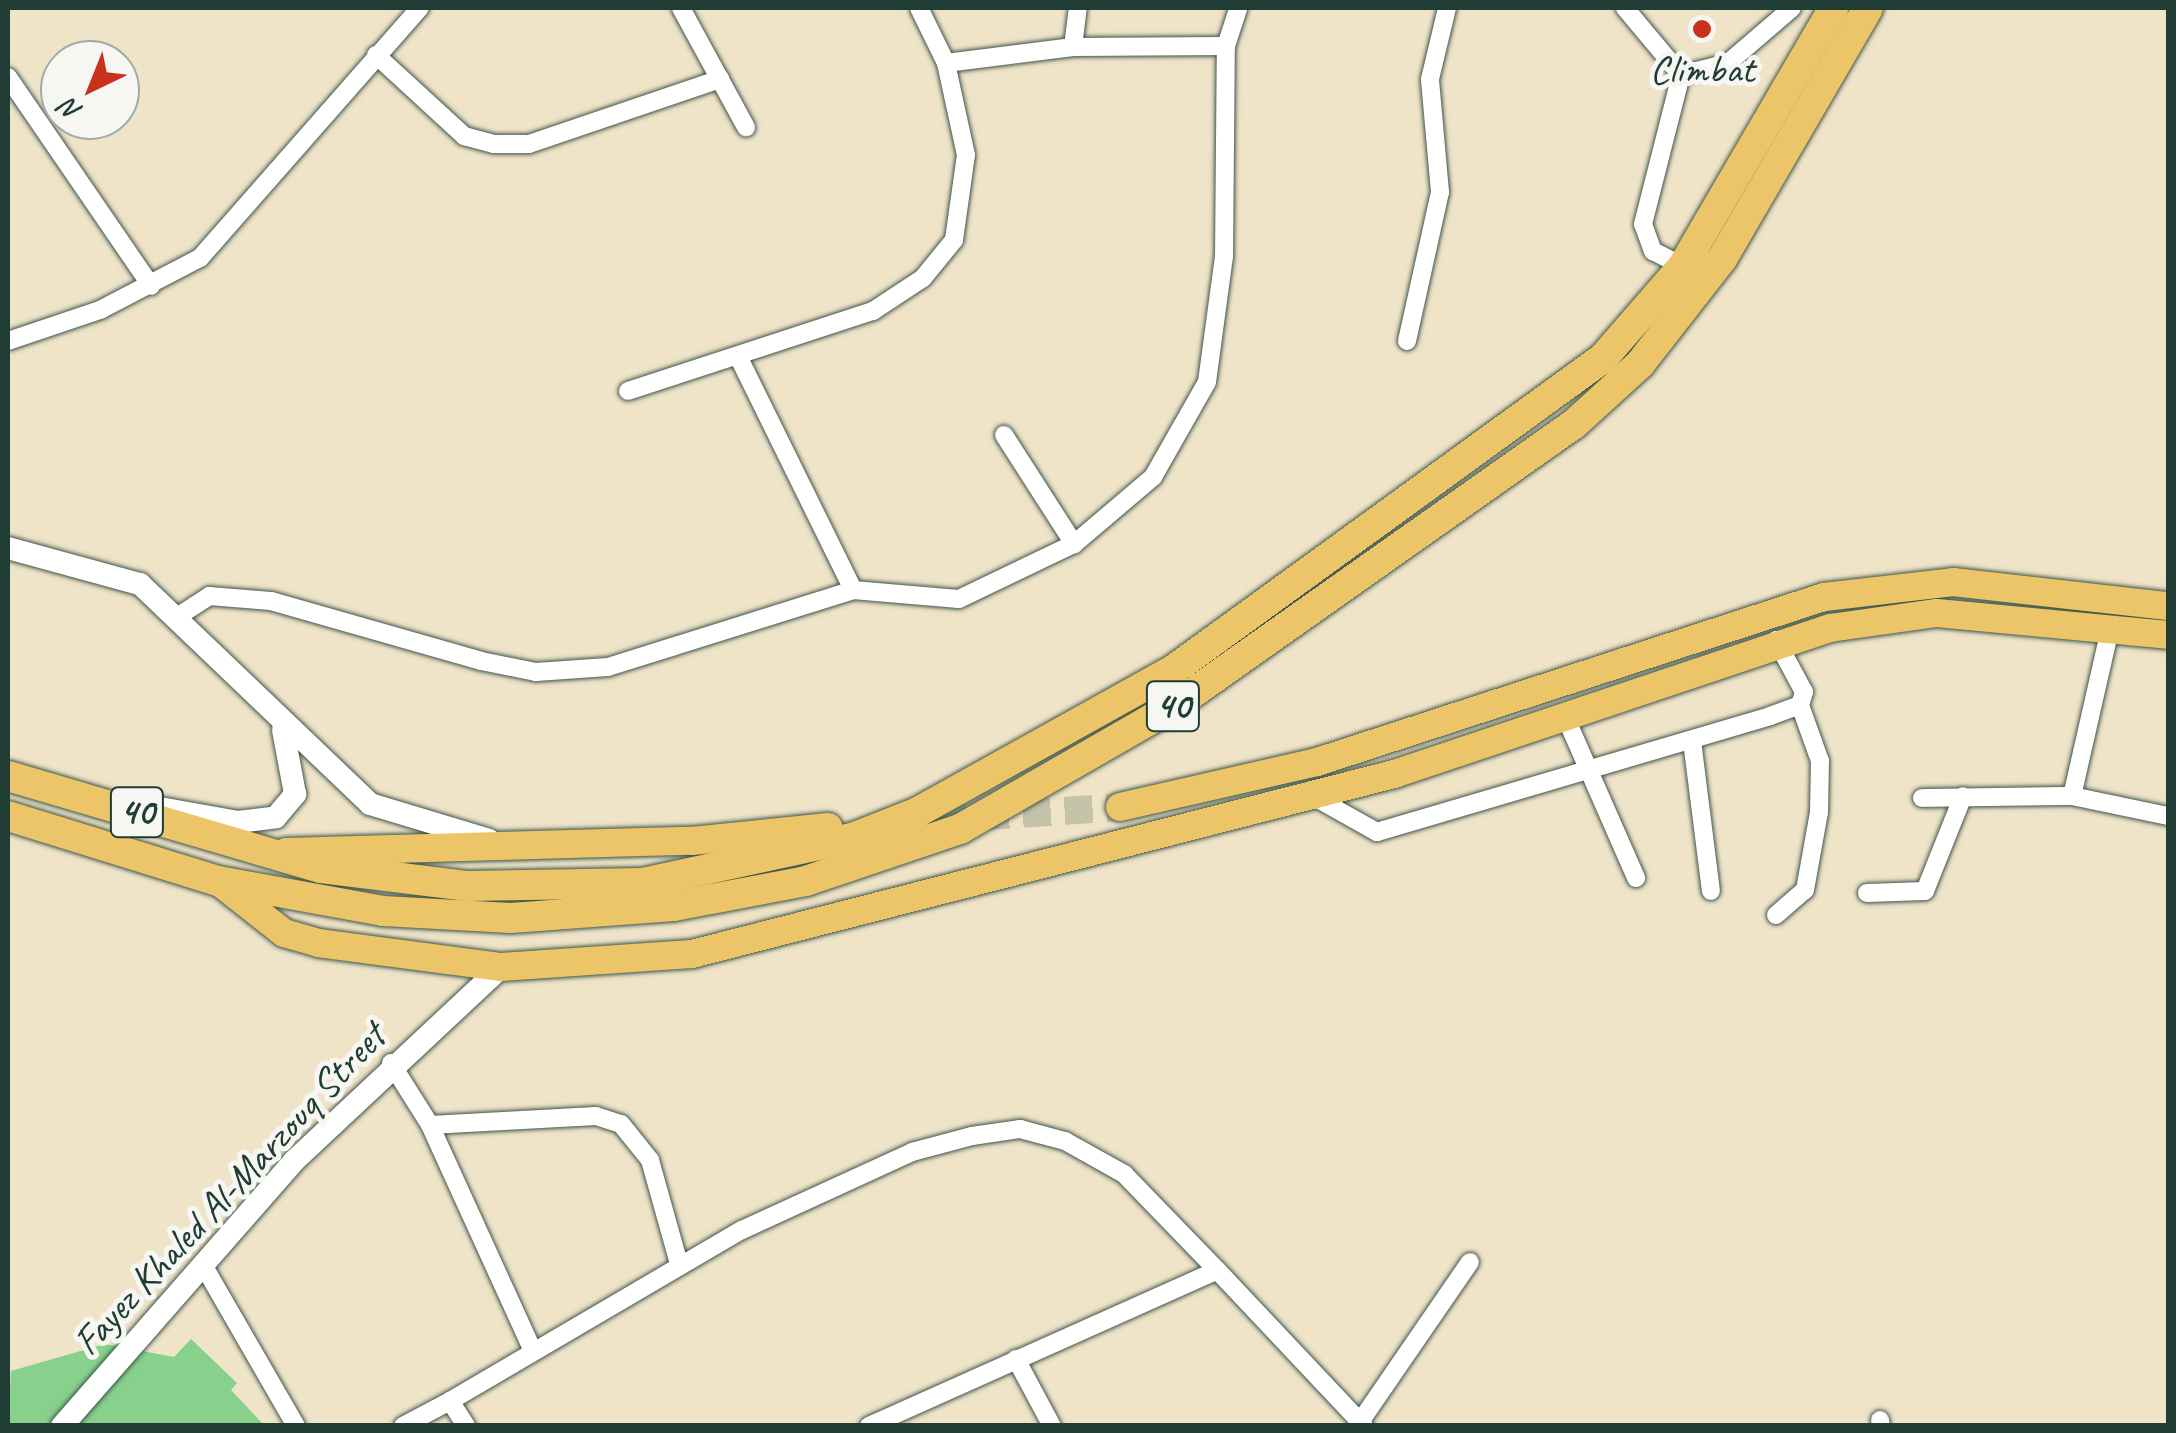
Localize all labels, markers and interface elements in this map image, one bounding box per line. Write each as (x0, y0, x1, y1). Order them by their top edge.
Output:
marker: Climbat (1691, 18, 1713, 40)
north arrow (40, 40, 140, 140)
place label: Climbat (1650, 45, 1754, 93)
text: N (52, 92, 89, 130)
road number: 40 (1146, 673, 1200, 739)
road number: 40 (110, 779, 164, 845)
street label: Fayez Khaled Al-Marzouq Street (62, 1012, 396, 1366)

